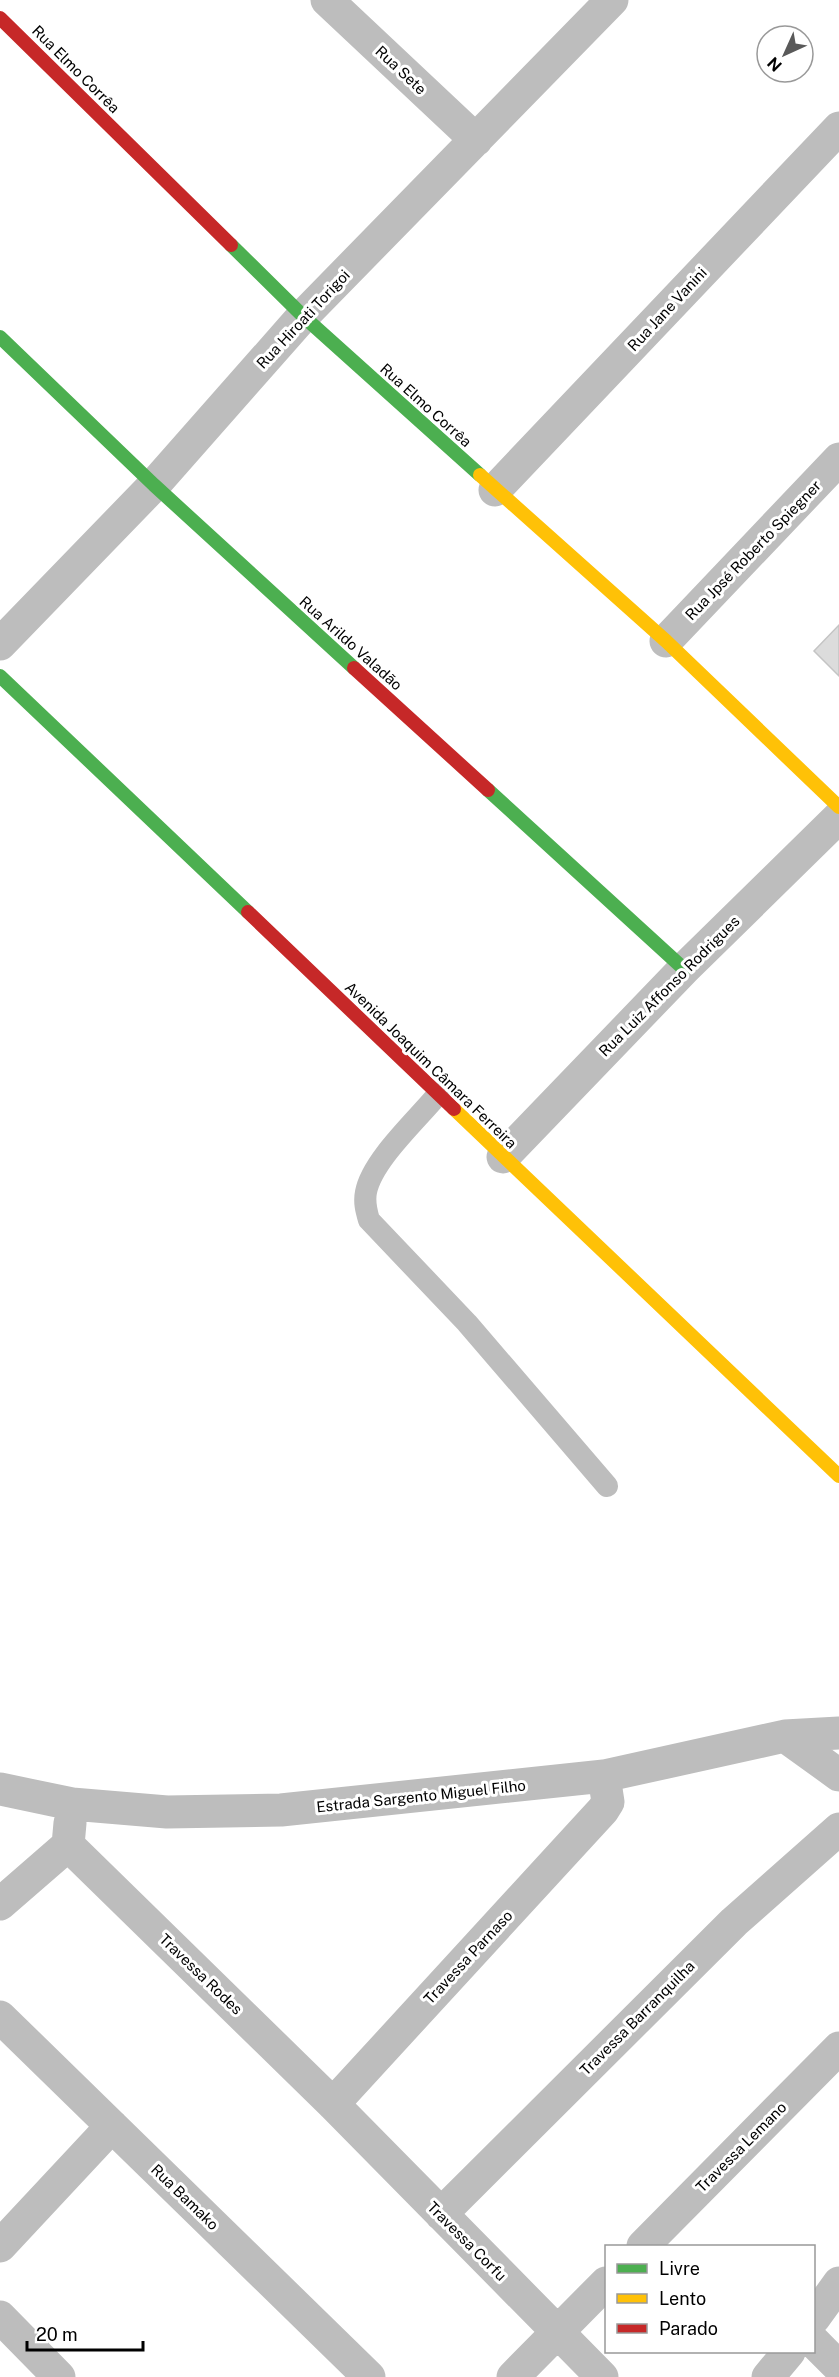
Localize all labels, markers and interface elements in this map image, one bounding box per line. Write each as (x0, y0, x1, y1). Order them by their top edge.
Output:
street label: Rua Elmo Corrêa (29, 22, 123, 116)
north arrow (755, 24, 815, 84)
street label: Rua Sete (372, 42, 430, 98)
text: N (764, 53, 786, 75)
street label: Rua Jane Vanini (624, 264, 710, 354)
street label: Rua Hiroati Torigoi (253, 266, 353, 372)
street label: Rua Elmo Corrêa (377, 360, 475, 450)
street label: Rua Jpsé Roberto Spiegner (682, 477, 824, 623)
street label: Rua Arildo Valadão (296, 593, 406, 693)
street label: Rua Luiz Affonso Rodrigues (595, 912, 743, 1060)
street label: Avenida Joaquim Câmara Ferreira (342, 978, 520, 1152)
street label: Estrada Sargento Miguel Filho (315, 1777, 527, 1815)
street label: Travessa Parnaso (420, 1907, 516, 2007)
street label: Travessa Rodes (156, 1930, 246, 2018)
street label: Travessa Barranquilha (576, 1957, 698, 2079)
street label: Travessa Lemano (692, 2098, 790, 2196)
street label: Rua Bamako (148, 2161, 222, 2233)
street label: Travessa Corfu (424, 2198, 510, 2284)
legend (605, 2245, 815, 2353)
text: Livre (659, 2258, 700, 2279)
text: Lento (659, 2288, 706, 2309)
scale bar (27, 2314, 142, 2352)
text: Parado (659, 2318, 718, 2339)
text: 20 m (36, 2324, 78, 2345)

